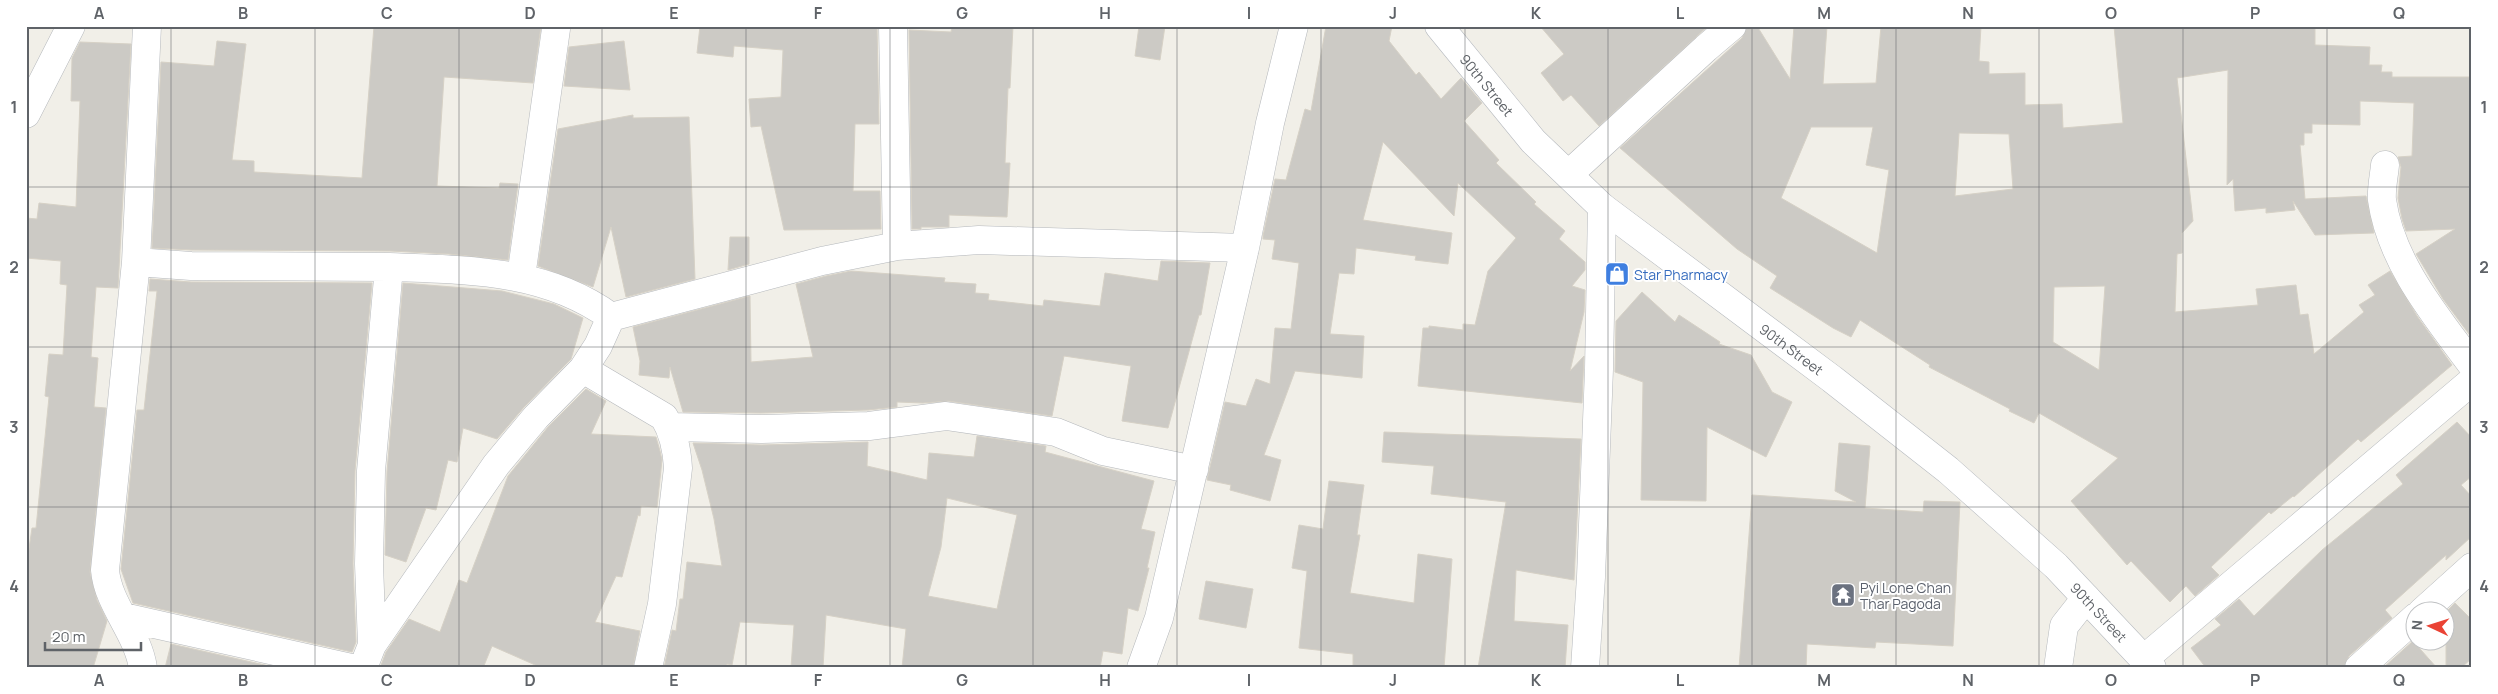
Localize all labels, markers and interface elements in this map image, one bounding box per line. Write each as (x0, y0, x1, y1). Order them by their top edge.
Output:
text: A (94, 2, 105, 24)
text: B (238, 2, 248, 24)
text: C (381, 2, 393, 24)
text: D (524, 2, 536, 24)
text: E (669, 2, 679, 24)
text: F (814, 2, 823, 24)
text: G (956, 2, 968, 24)
text: H (1099, 2, 1111, 24)
text: I (1247, 2, 1251, 24)
text: J (1389, 2, 1397, 24)
text: K (1531, 2, 1542, 24)
text: L (1676, 2, 1685, 24)
text: M (1817, 2, 1831, 24)
text: N (1962, 2, 1974, 24)
text: O (2105, 2, 2117, 24)
text: P (2250, 2, 2260, 24)
text: Q (2393, 2, 2405, 24)
street label: 90th Street (1456, 50, 1518, 120)
text: 1 (10, 96, 18, 118)
text: 1 (2480, 96, 2488, 118)
text: 2 (9, 256, 19, 278)
text: 2 (2479, 256, 2489, 278)
shop icon: Star Pharmacy (1604, 261, 1630, 287)
place label: Star Pharmacy (1634, 265, 1729, 284)
street label: 90th Street (1756, 319, 1828, 379)
text: 3 (9, 416, 19, 438)
text: 3 (2479, 416, 2489, 438)
text: 4 (9, 575, 19, 597)
text: 4 (2479, 575, 2489, 597)
place label: Pyi Lone Chan Thar Pagoda (1860, 578, 1951, 613)
street label: 90th Street (2066, 578, 2132, 646)
temple icon: Pyi Lone Chan Thar Pagoda (1830, 582, 1856, 608)
north arrow (2406, 602, 2456, 652)
scale bar (45, 619, 141, 651)
text: N (2407, 619, 2426, 631)
text: 20 m (52, 626, 85, 647)
text: A (94, 669, 105, 691)
text: B (238, 669, 248, 691)
text: C (381, 669, 393, 691)
text: D (524, 669, 536, 691)
text: E (669, 669, 679, 691)
text: F (814, 669, 823, 691)
text: G (956, 669, 968, 691)
text: H (1099, 669, 1111, 691)
text: I (1247, 669, 1251, 691)
text: J (1389, 669, 1397, 691)
text: K (1531, 669, 1542, 691)
text: L (1676, 669, 1685, 691)
text: M (1817, 669, 1831, 691)
text: N (1962, 669, 1974, 691)
text: O (2105, 669, 2117, 691)
text: P (2250, 669, 2260, 691)
text: Q (2393, 669, 2405, 691)

